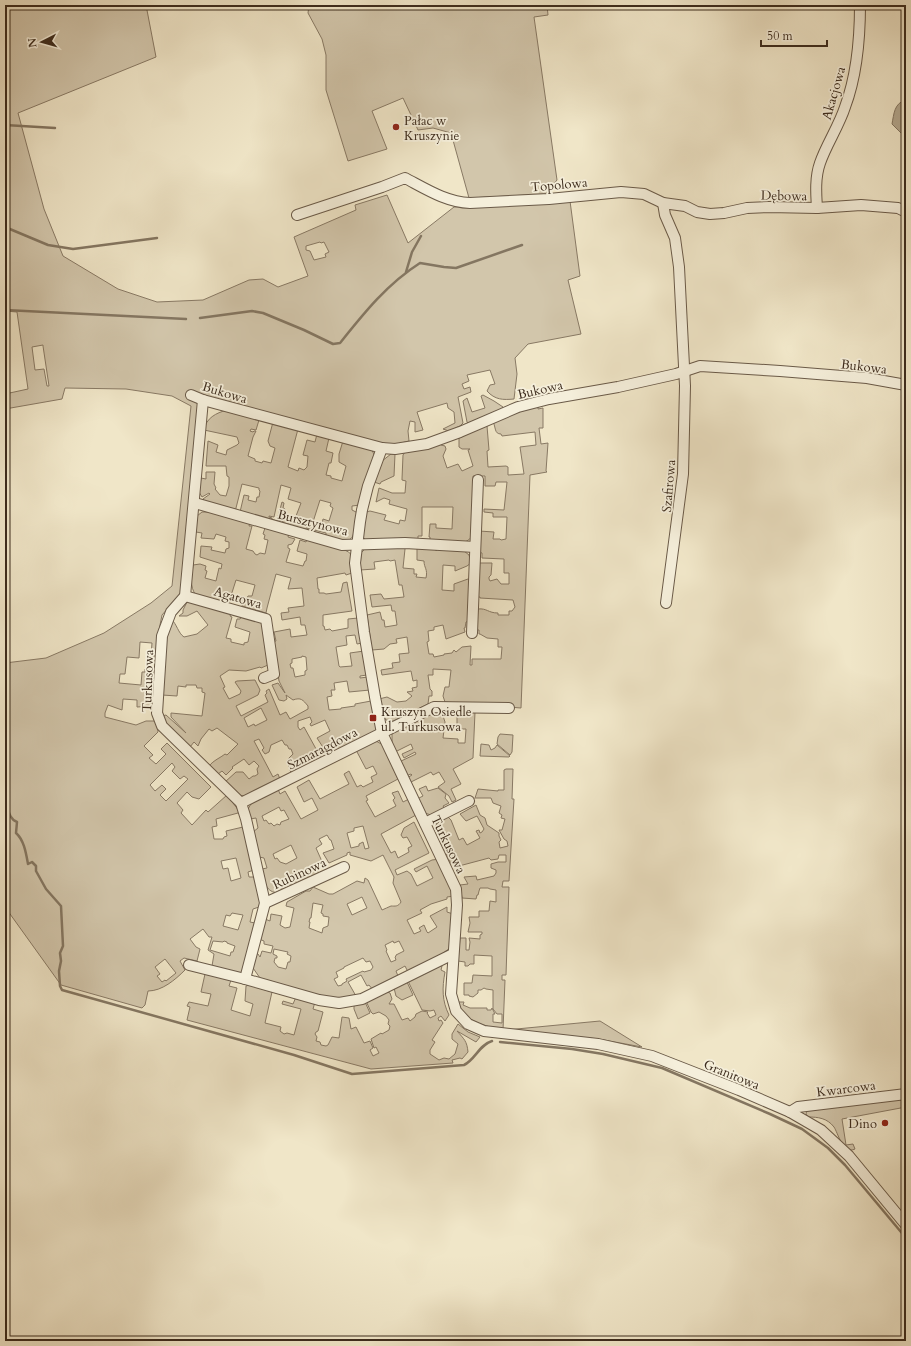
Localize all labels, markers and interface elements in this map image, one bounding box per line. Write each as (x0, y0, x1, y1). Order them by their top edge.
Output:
north arrow (22, 22, 62, 62)
scale bar (761, 22, 827, 48)
text: 50 m (767, 28, 794, 44)
text: N (25, 37, 41, 49)
street label: Akacjowa (818, 64, 850, 122)
place label: Pałac w Kruszynie (404, 112, 460, 145)
marker: Pałac w Kruszynie (391, 122, 401, 132)
street label: Topolowa (530, 174, 589, 196)
street label: Dębowa (761, 187, 808, 205)
street label: Bukowa (840, 355, 888, 379)
street label: Bukowa (516, 376, 565, 404)
street label: Bukowa (200, 378, 250, 408)
street label: Szafirowa (658, 458, 680, 513)
street label: Bursztynowa (275, 505, 350, 541)
street label: Agatowa (212, 583, 264, 614)
street label: Turkusowa (138, 649, 158, 713)
place label: Kruszyn Osiedle ul. Turkusowa (381, 703, 472, 736)
marker: Kruszyn Osiedle ul. Turkusowa (368, 713, 378, 723)
street label: Szmaragdowa (284, 723, 361, 774)
street label: Turkusowa (426, 812, 470, 877)
street label: Rubinowa (270, 853, 330, 894)
street label: Granitowa (701, 1056, 763, 1094)
street label: Kwarcowa (816, 1076, 877, 1102)
place label: Dino (848, 1115, 877, 1133)
marker: Dino (880, 1118, 890, 1128)

